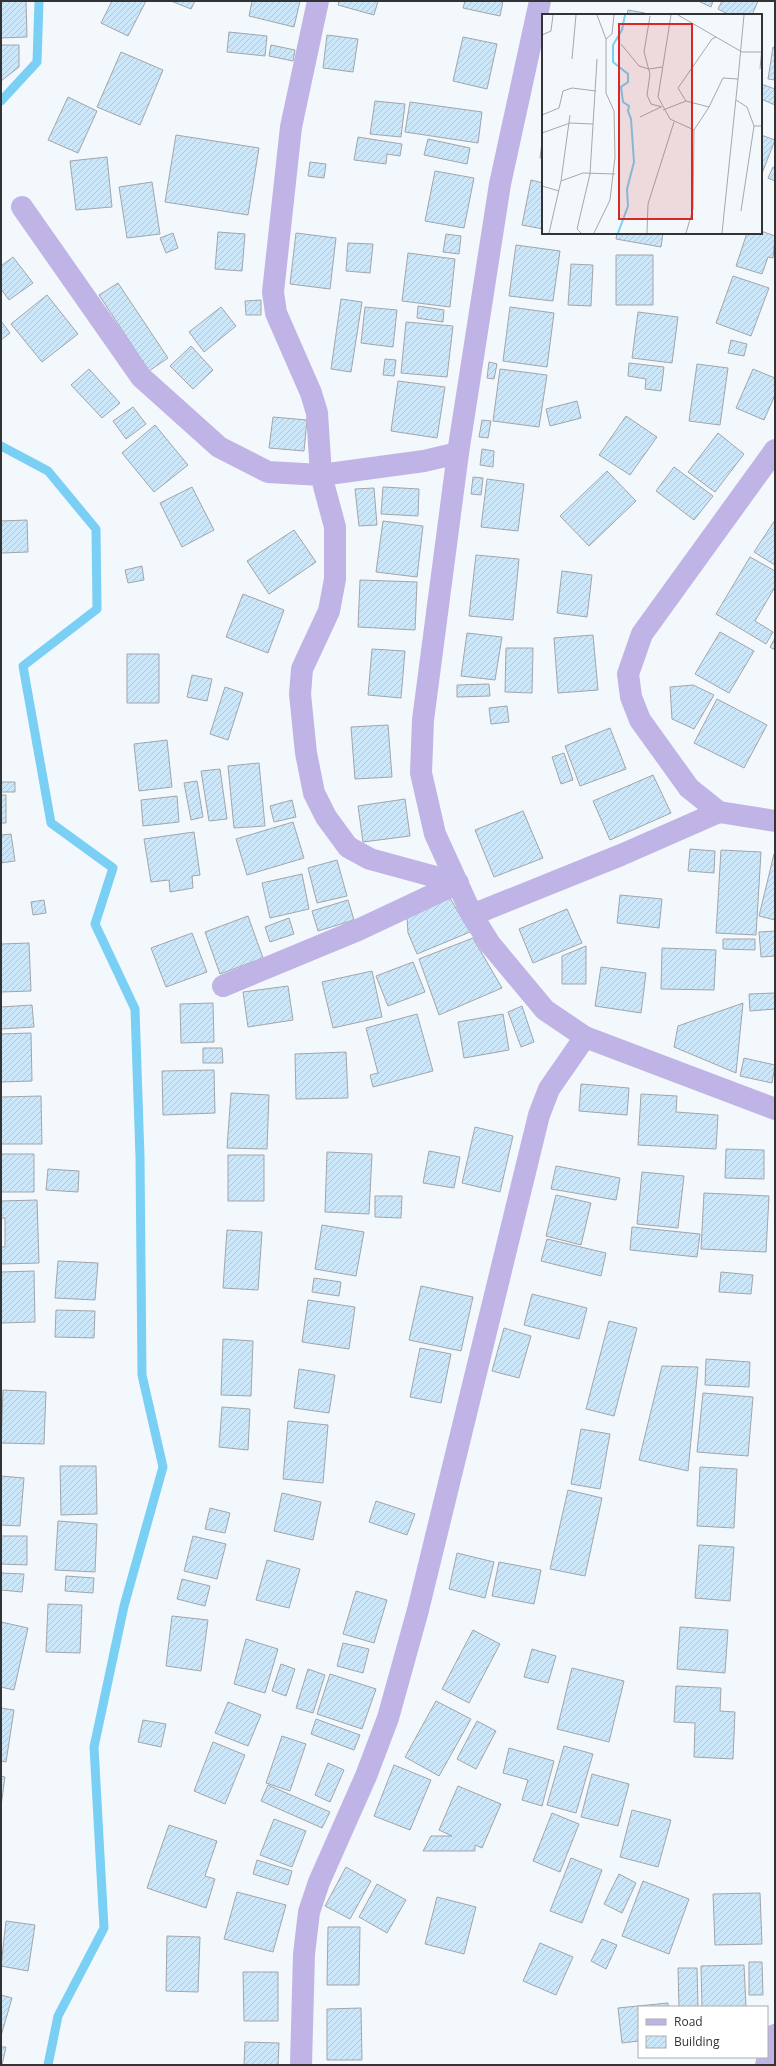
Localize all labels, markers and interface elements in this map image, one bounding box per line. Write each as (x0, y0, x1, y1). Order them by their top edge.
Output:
inset map (542, 14, 762, 234)
legend (638, 2006, 768, 2058)
text: Road (674, 2013, 703, 2030)
text: Building (674, 2033, 720, 2050)

